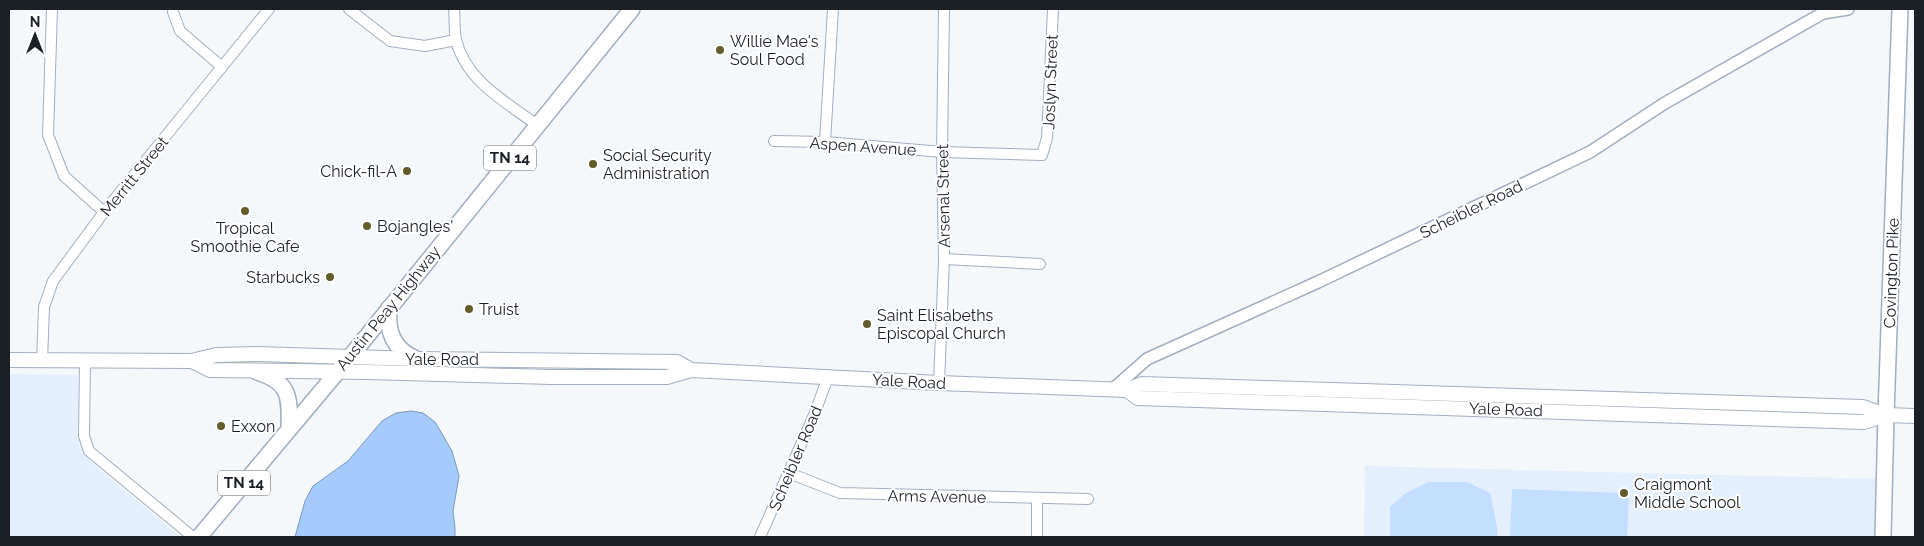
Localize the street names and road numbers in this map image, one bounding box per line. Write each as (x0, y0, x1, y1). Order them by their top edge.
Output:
street label: Joslyn Street (1039, 33, 1062, 130)
street label: Merritt Street (96, 132, 173, 220)
street label: Aspen Avenue (809, 133, 917, 160)
street label: Arsenal Street (933, 143, 954, 248)
road number: TN 14 (484, 146, 536, 170)
street label: Scheibler Road (1417, 176, 1526, 243)
street label: Covington Pike (1880, 217, 1903, 329)
street label: Austin Peay Highway (332, 242, 445, 374)
street label: Yale Road (405, 350, 479, 369)
street label: Yale Road (872, 370, 946, 393)
street label: Yale Road (1469, 399, 1543, 420)
street label: Scheibler Road (765, 403, 826, 513)
road number: TN 14 (218, 470, 270, 496)
street label: Arms Avenue (888, 486, 986, 507)

